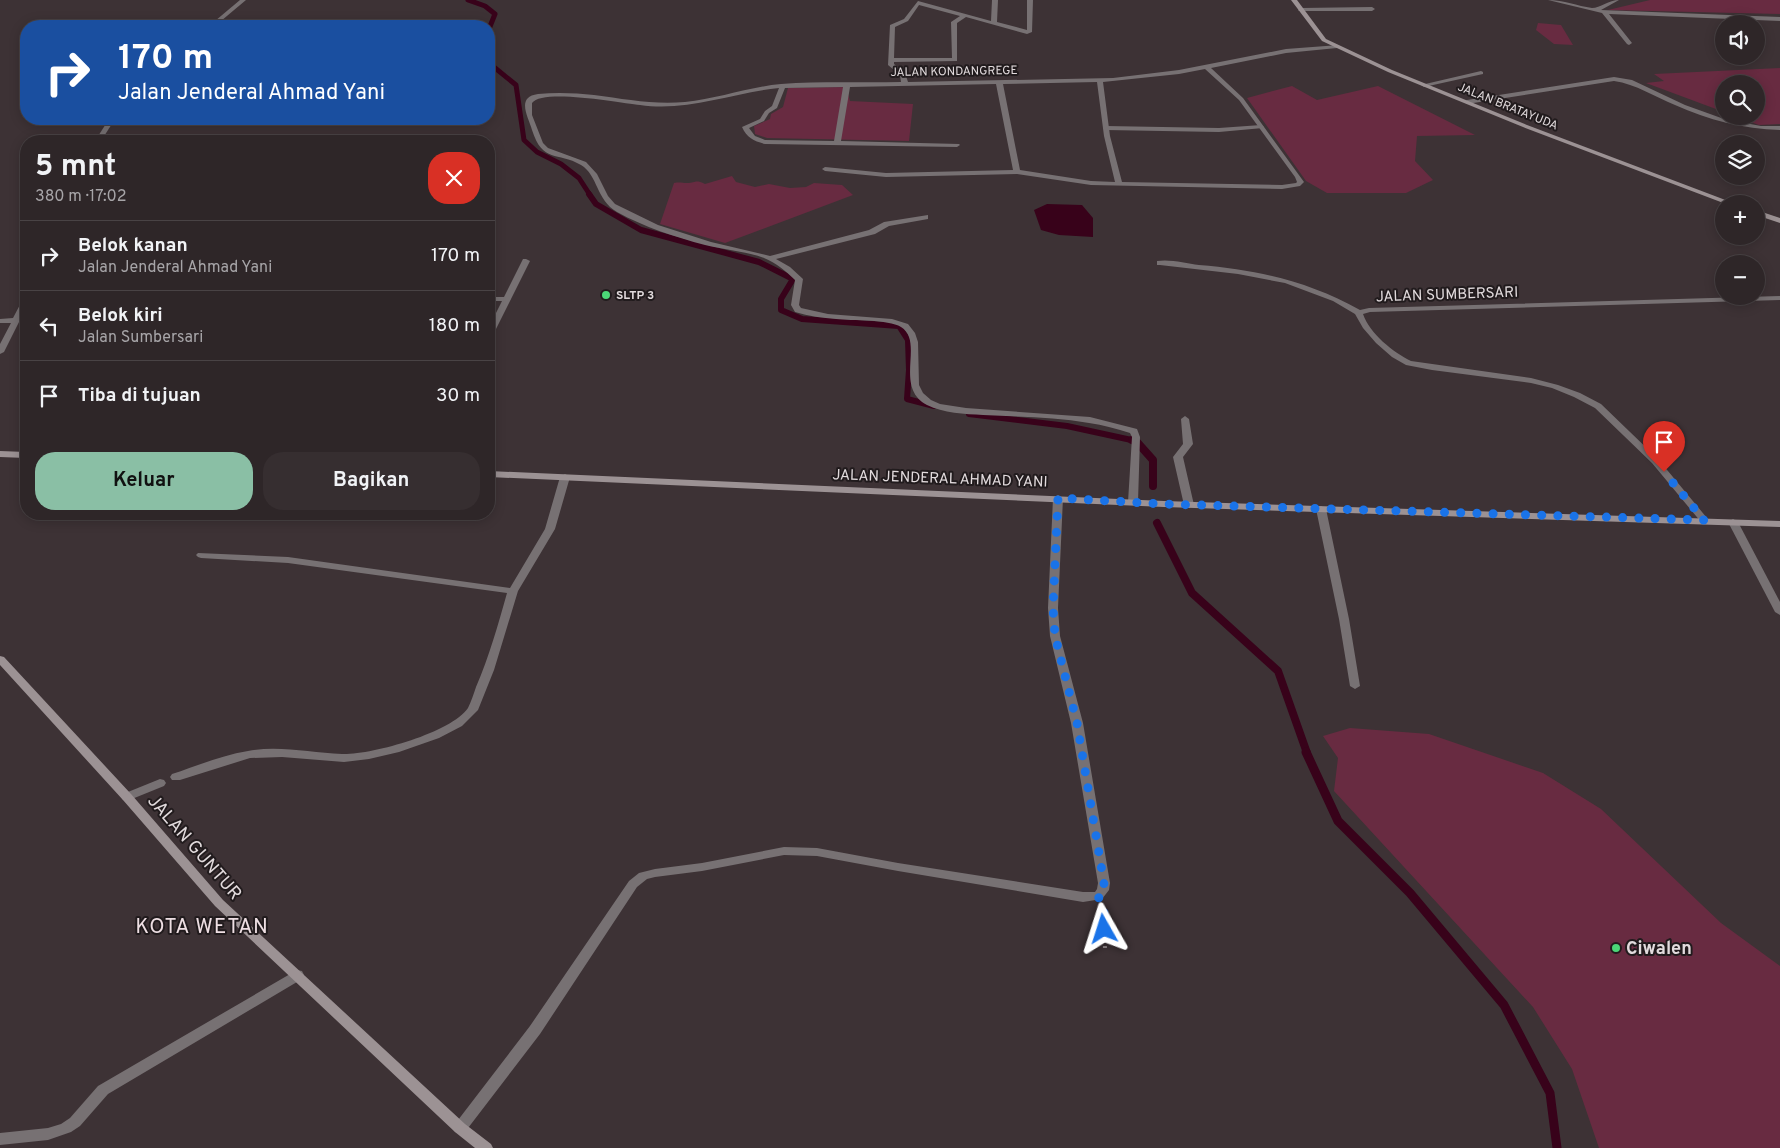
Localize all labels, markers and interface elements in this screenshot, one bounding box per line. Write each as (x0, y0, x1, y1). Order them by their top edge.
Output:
map controls (1715, 15, 1765, 305)
button: sound (1715, 15, 1765, 65)
text: 170 m (118, 37, 213, 81)
icon: right (35, 40, 100, 105)
street label: JALAN KONDANGREGE (890, 63, 1018, 81)
button: search (1715, 75, 1765, 125)
street label: JALAN BRATAYUDA (1455, 79, 1560, 134)
text: Jalan Jenderal Ahmad Yani (118, 80, 385, 107)
button: layers (1715, 135, 1765, 185)
text: 5 mnt (35, 149, 116, 186)
button: close (428, 152, 480, 204)
text: 380 m · 17:02 (35, 187, 127, 207)
button: + (1715, 195, 1765, 245)
text: Belok kanan (78, 234, 188, 258)
icon: right (35, 242, 63, 270)
text: 170 m (431, 244, 480, 268)
button: − (1715, 255, 1765, 305)
text: Jalan Jenderal Ahmad Yani (78, 258, 272, 278)
street label: JALAN SUMBERSARI (1376, 284, 1519, 307)
place label: SLTP 3 (616, 288, 654, 304)
marker: SLTP 3 (600, 289, 612, 301)
text: Belok kiri (78, 304, 163, 328)
icon: left (35, 312, 63, 340)
text: 180 m (429, 314, 480, 338)
text: Jalan Sumbersari (78, 328, 203, 348)
icon: arrive (35, 382, 63, 410)
text: Tiba di tujuan (78, 384, 201, 408)
text: 30 m (436, 384, 480, 408)
pin (1643, 421, 1685, 472)
icon: arrive (1650, 428, 1678, 456)
button: Keluar (35, 452, 253, 510)
button: Bagikan (263, 452, 480, 510)
street label: JALAN JENDERAL AHMAD YANI (832, 466, 1048, 493)
street label: JALAN GUNTUR (142, 790, 246, 906)
position arrow (1077, 902, 1129, 954)
district label: KOTA WETAN (135, 914, 269, 941)
place label: Ciwalen (1626, 938, 1692, 961)
marker: Ciwalen (1610, 942, 1622, 954)

